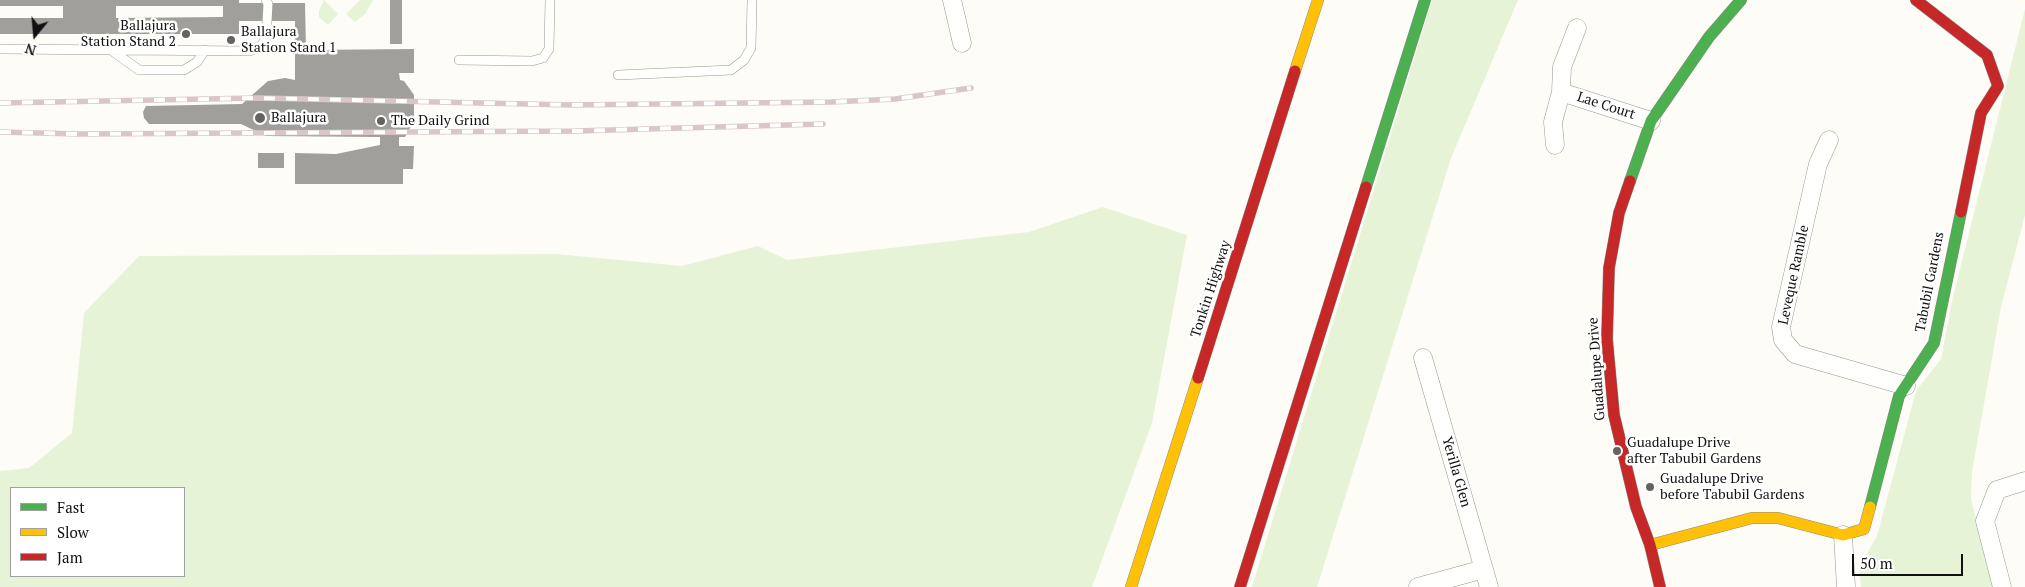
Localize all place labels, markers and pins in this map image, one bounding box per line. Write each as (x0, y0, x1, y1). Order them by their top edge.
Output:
place label: Ballajura Station Stand 2 (81, 18, 176, 50)
place label: Ballajura Station Stand 1 (241, 24, 336, 56)
marker: Ballajura Station Stand 2 (180, 28, 192, 40)
marker: Ballajura Station Stand 1 (225, 34, 237, 46)
place label: Ballajura (271, 110, 327, 126)
marker: Ballajura (253, 111, 267, 125)
place label: The Daily Grind (391, 113, 490, 129)
marker: The Daily Grind (375, 115, 387, 127)
place label: Guadalupe Drive after Tabubil Gardens (1627, 435, 1761, 468)
marker: Guadalupe Drive after Tabubil Gardens (1611, 445, 1623, 457)
place label: Guadalupe Drive before Tabubil Gardens (1660, 471, 1804, 504)
marker: Guadalupe Drive before Tabubil Gardens (1644, 481, 1656, 493)

